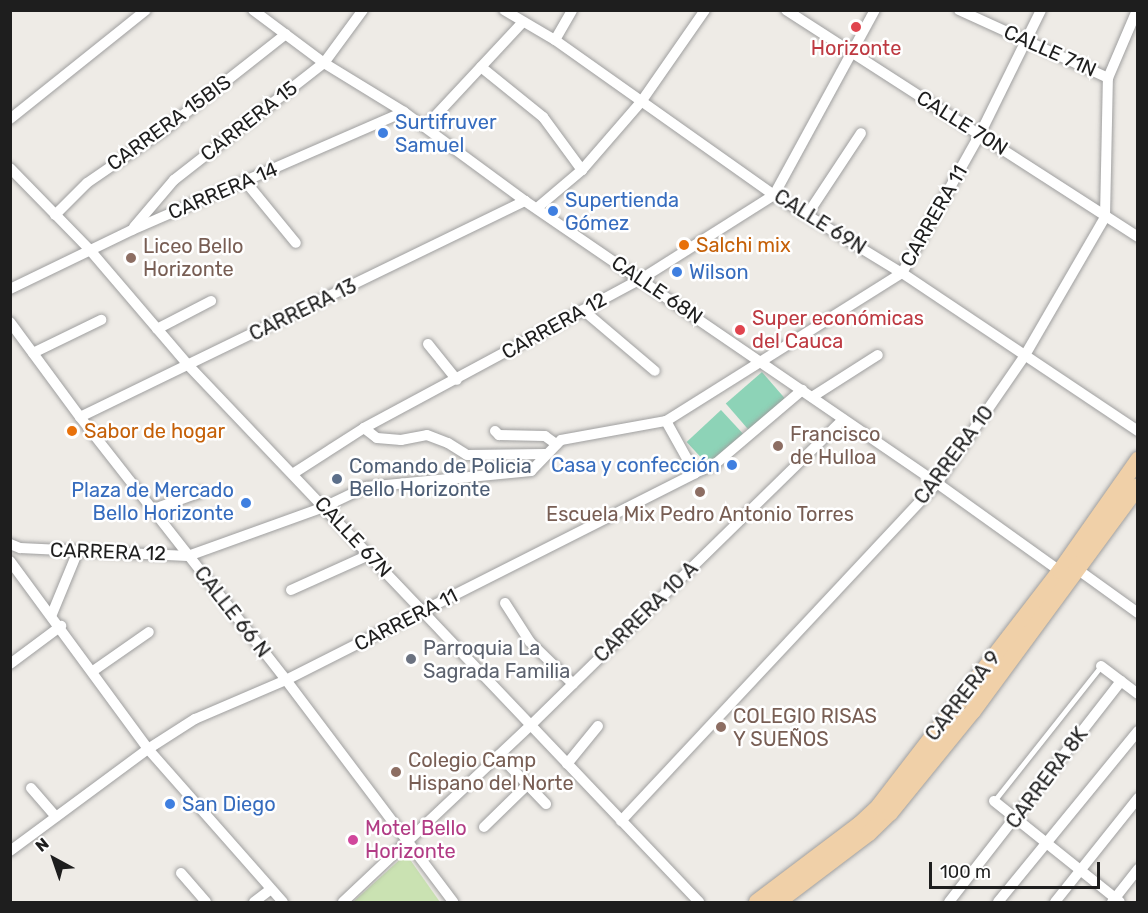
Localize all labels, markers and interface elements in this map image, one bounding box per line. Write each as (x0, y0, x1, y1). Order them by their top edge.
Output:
marker: Horizonte (849, 20, 863, 34)
street label: CALLE 71N (1000, 20, 1100, 82)
place label: Horizonte (811, 36, 901, 60)
street label: CARRERA 15BIS (102, 70, 236, 176)
street label: CARRERA 15 (196, 76, 302, 166)
street label: CALLE 70N (912, 86, 1012, 160)
place label: Surtifruver Samuel (395, 110, 497, 157)
marker: Surtifruver Samuel (376, 126, 390, 140)
street label: CARRERA 14 (164, 157, 282, 225)
street label: CARRERA 11 (895, 161, 973, 271)
street label: CALLE 69N (770, 184, 870, 260)
place label: Supertienda Gómez (565, 188, 679, 235)
marker: Supertienda Gómez (546, 204, 560, 218)
place label: Salchi mix (696, 233, 791, 257)
place label: Liceo Bello Horizonte (143, 234, 243, 281)
marker: Salchi mix (677, 238, 691, 252)
marker: Liceo Bello Horizonte (124, 251, 138, 265)
street label: CALLE 68N (607, 251, 707, 329)
place label: Wilson (689, 260, 749, 284)
marker: Wilson (670, 265, 684, 279)
street label: CARRERA 13 (245, 274, 361, 346)
street label: CARRERA 12 (497, 287, 611, 365)
place label: Super económicas del Cauca (752, 306, 924, 353)
marker: Super económicas del Cauca (733, 323, 747, 337)
street label: CARRERA 10 (909, 401, 999, 509)
place label: Sabor de hogar (84, 419, 226, 443)
place label: Francisco de Hulloa (790, 422, 881, 469)
marker: Sabor de hogar (65, 424, 79, 438)
marker: Francisco de Hulloa (771, 439, 785, 453)
place label: Casa y confección (550, 453, 720, 477)
place label: Comando de Policia Bello Horizonte (349, 455, 532, 502)
marker: Casa y confección (725, 458, 739, 472)
marker: Comando de Policia Bello Horizonte (330, 472, 344, 486)
place label: Plaza de Mercado Bello Horizonte (71, 479, 234, 526)
marker: Escuela Mix Pedro Antonio Torres (693, 485, 707, 499)
street label: CALLE 67N (310, 492, 396, 582)
marker: Plaza de Mercado Bello Horizonte (239, 496, 253, 510)
place label: Escuela Mix Pedro Antonio Torres (546, 502, 854, 526)
street label: CARRERA 12 (49, 538, 167, 566)
street label: CARRERA 10 A (589, 556, 703, 668)
street label: CALLE 66 N (189, 562, 275, 662)
street label: CARRERA 11 (350, 584, 462, 656)
place label: Parroquia La Sagrada Familia (423, 636, 570, 683)
street label: CARRERA 9 (920, 646, 1006, 746)
marker: Parroquia La Sagrada Familia (404, 652, 418, 666)
place label: COLEGIO RISAS Y SUEÑOS (733, 704, 877, 751)
marker: COLEGIO RISAS Y SUEÑOS (714, 720, 728, 734)
street label: CARRERA 8K (1001, 722, 1093, 834)
place label: Colegio Camp Hispano del Norte (408, 748, 574, 795)
marker: Colegio Camp Hispano del Norte (389, 765, 403, 779)
place label: San Diego (182, 792, 276, 816)
marker: San Diego (163, 797, 177, 811)
place label: Motel Bello Horizonte (365, 816, 467, 863)
north arrow (24, 829, 84, 889)
marker: Motel Bello Horizonte (346, 833, 360, 847)
text: N (32, 834, 53, 856)
scale bar (932, 850, 1103, 888)
text: 100 m (940, 861, 991, 883)

